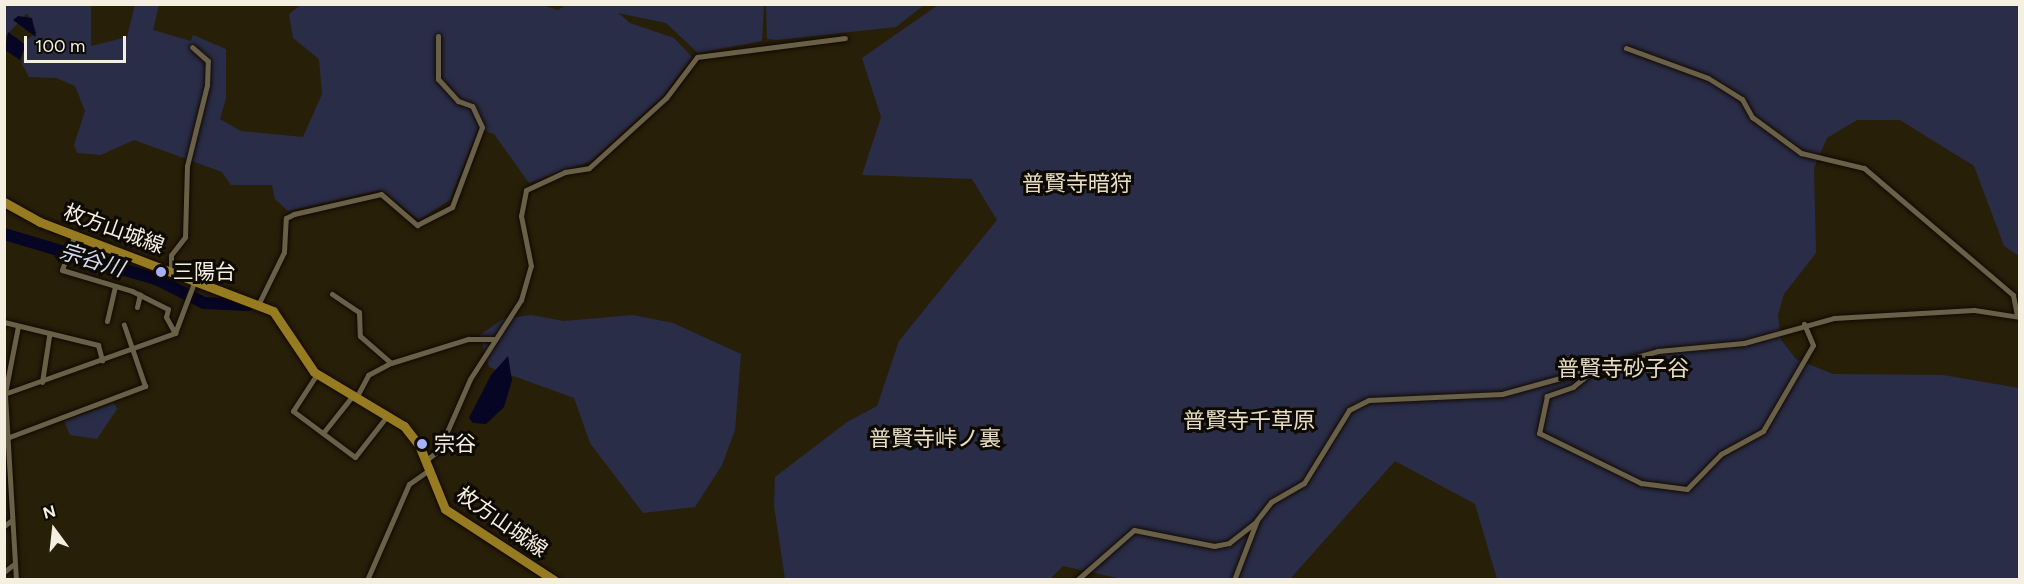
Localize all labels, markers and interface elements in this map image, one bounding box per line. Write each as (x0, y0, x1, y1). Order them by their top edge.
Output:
scale bar (27, 24, 129, 62)
text: 100 m (35, 35, 85, 57)
district label: 普賢寺暗狩 (1022, 171, 1132, 197)
street label: 枚方山城線 (60, 199, 168, 259)
water label: 宗谷川 (57, 238, 127, 282)
place label: 三陽台 (173, 259, 236, 285)
marker: 三陽台 (154, 265, 168, 279)
district label: 普賢寺砂子谷 (1557, 356, 1689, 382)
district label: 普賢寺千草原 (1183, 408, 1315, 434)
district label: 普賢寺峠ノ裏 (869, 426, 1001, 452)
place label: 宗谷 (434, 431, 476, 457)
marker: 宗谷 (415, 437, 429, 451)
street label: 枚方山城線 (452, 482, 552, 562)
north arrow (24, 500, 84, 560)
text: N (41, 501, 58, 523)

